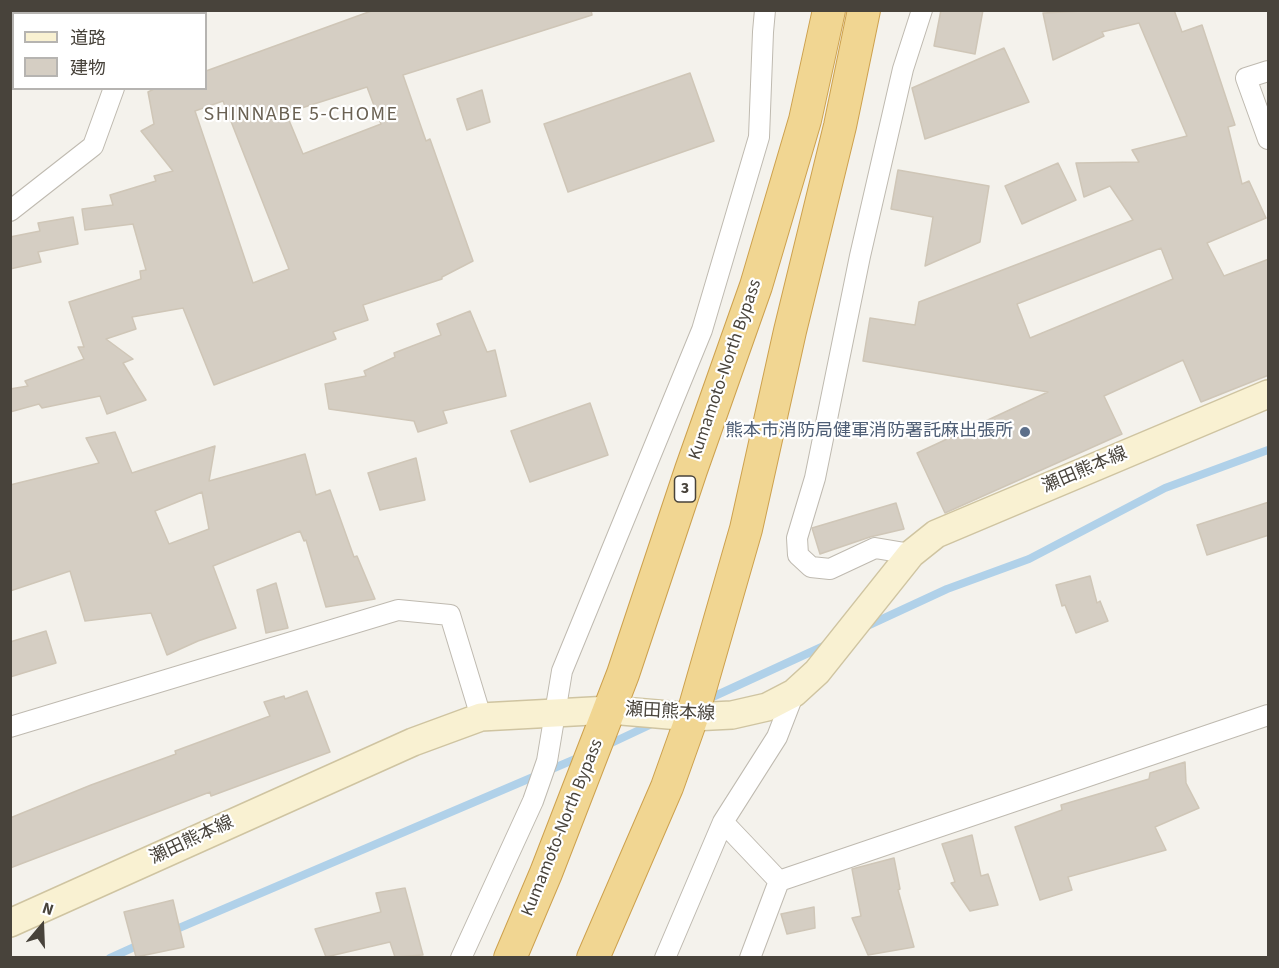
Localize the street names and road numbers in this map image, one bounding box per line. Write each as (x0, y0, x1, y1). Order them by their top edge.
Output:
street label: Kumamoto-North Bypass (685, 277, 767, 463)
street label: 瀬田熊本線 (1039, 443, 1131, 499)
road number: 3 (674, 476, 696, 502)
street label: 瀬田熊本線 (624, 700, 716, 726)
street label: Kumamoto-North Bypass (518, 736, 608, 920)
street label: 瀬田熊本線 (147, 812, 237, 870)

